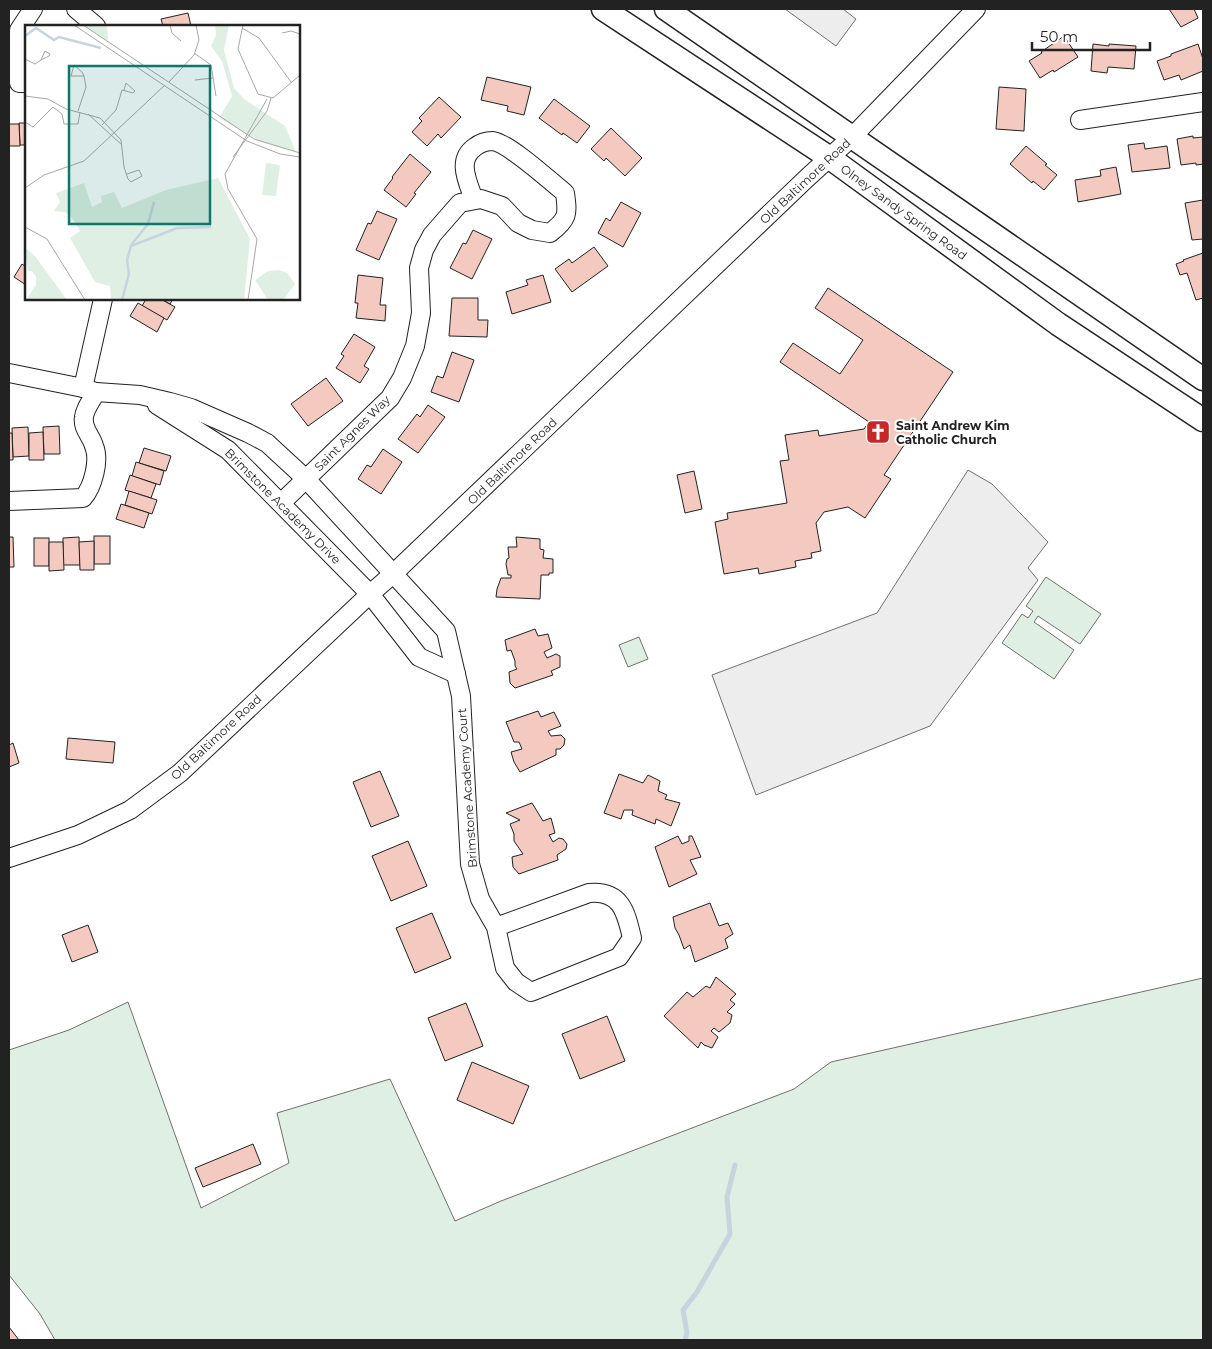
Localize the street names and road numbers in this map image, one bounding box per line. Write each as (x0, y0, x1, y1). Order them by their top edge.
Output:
street label: Old Baltimore Road (757, 135, 853, 227)
street label: Olney Sandy Spring Road (838, 161, 970, 263)
street label: Saint Agnes Way (311, 392, 393, 474)
street label: Old Baltimore Road (464, 414, 560, 508)
street label: Brimstone Academy Drive (222, 445, 344, 567)
street label: Old Baltimore Road (168, 691, 264, 783)
street label: Brimstone Academy Court (454, 708, 480, 868)

